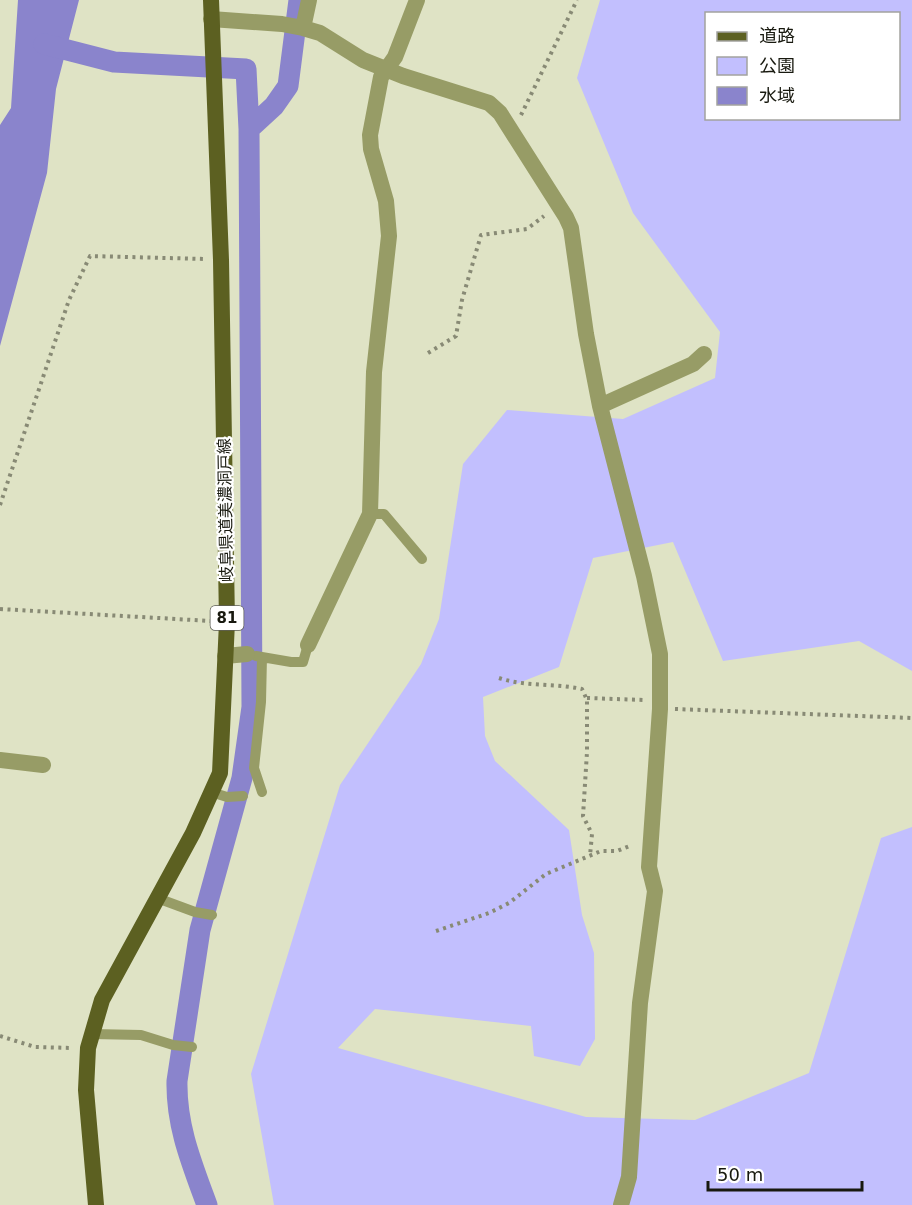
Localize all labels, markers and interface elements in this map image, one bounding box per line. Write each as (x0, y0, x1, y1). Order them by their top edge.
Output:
legend (705, 12, 900, 120)
text: 道路 (759, 25, 795, 46)
text: 公園 (759, 55, 795, 76)
text: 水域 (759, 85, 795, 106)
street label: 岐阜県道美濃洞戸線 (215, 438, 236, 582)
road number: 81 (210, 606, 244, 630)
scale bar (708, 1154, 862, 1192)
text: 50 m (717, 1164, 763, 1185)

